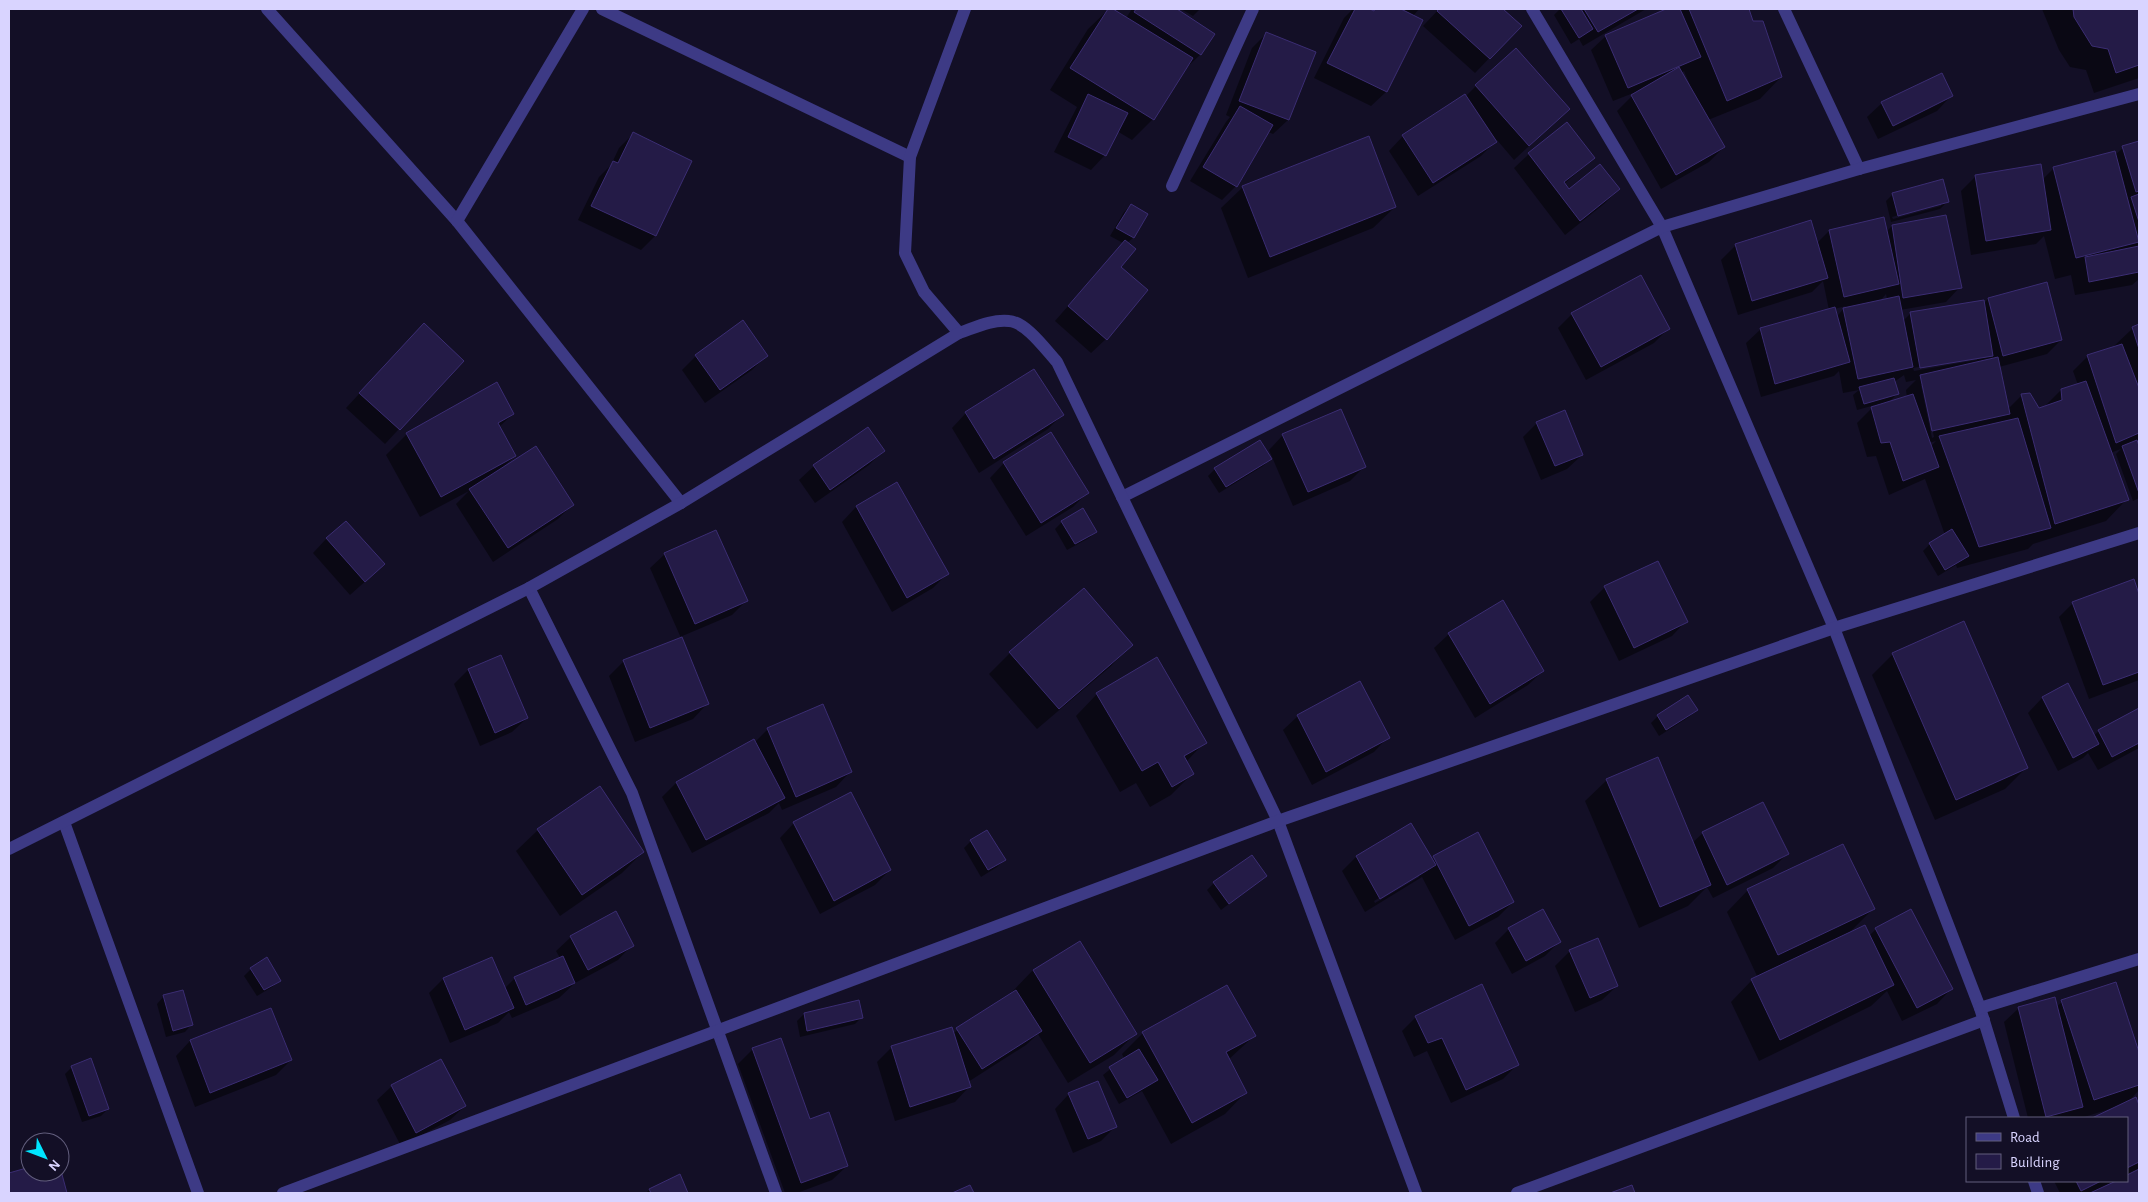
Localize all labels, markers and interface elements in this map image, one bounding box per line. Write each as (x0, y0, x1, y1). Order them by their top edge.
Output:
legend (1966, 1117, 2128, 1182)
text: Road (2010, 1130, 2040, 1145)
north arrow (20, 1132, 70, 1182)
text: Building (2010, 1155, 2060, 1170)
text: N (45, 1157, 62, 1173)

